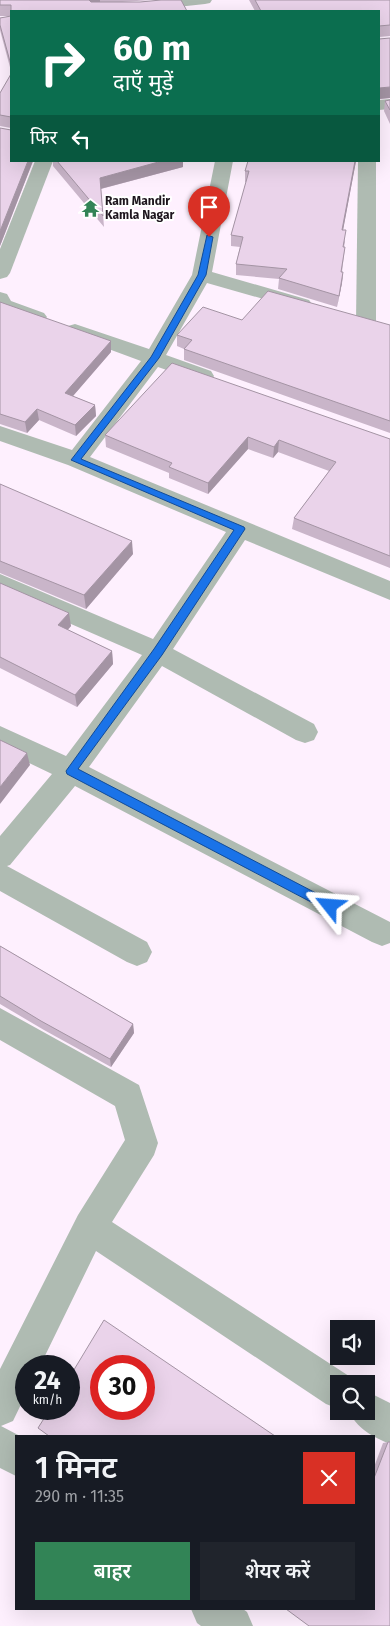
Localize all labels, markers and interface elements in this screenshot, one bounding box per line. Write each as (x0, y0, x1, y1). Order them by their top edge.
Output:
text: 60 m (113, 27, 191, 69)
icon: right (30, 30, 95, 95)
text: दाएँ मुड़ें (113, 69, 173, 96)
icon: left (67, 125, 95, 153)
text: फिर (30, 126, 57, 149)
pin (188, 186, 230, 237)
icon: arrive (195, 193, 223, 221)
place label: Ram Mandir Kamla Nagar (105, 194, 174, 222)
temple icon: Ram Mandir Kamla Nagar (81, 198, 101, 218)
position arrow (303, 879, 355, 931)
map controls (330, 1320, 375, 1420)
button: sound (330, 1320, 375, 1365)
speed limit sign: 30 (90, 1355, 155, 1420)
text: 24 (34, 1366, 61, 1396)
button: search (330, 1375, 375, 1420)
text: km/h (33, 1393, 62, 1407)
text: 1 मिनट (35, 1450, 117, 1486)
button: close (303, 1452, 355, 1504)
text: 290 m · 11:35 (35, 1487, 124, 1506)
button: बाहर (35, 1542, 190, 1600)
button: शेयर करें (200, 1542, 355, 1600)

